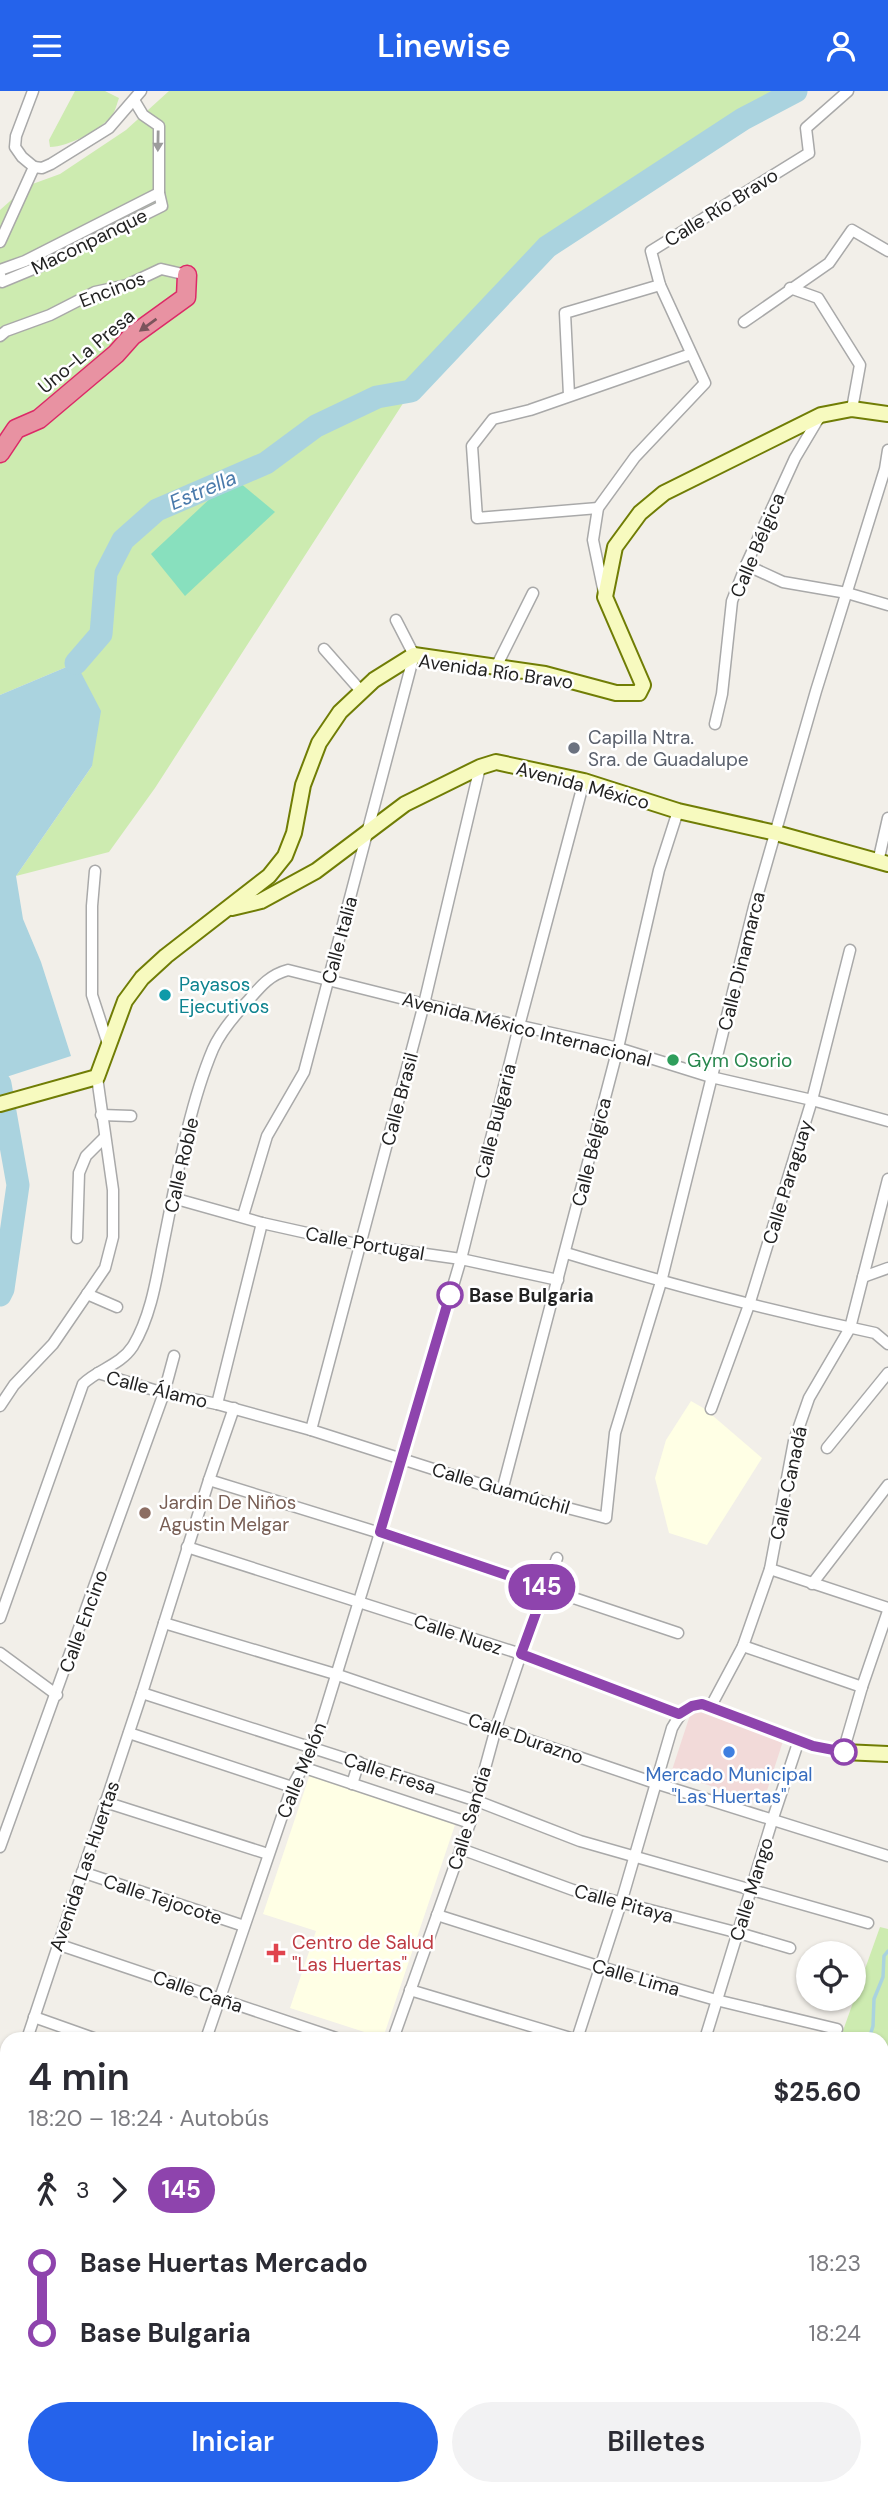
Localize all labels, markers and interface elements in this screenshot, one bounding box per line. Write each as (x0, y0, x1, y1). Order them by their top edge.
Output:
text: Linewise (377, 25, 511, 67)
icon: menu (28, 27, 66, 65)
icon: person (822, 27, 860, 65)
one-way arrow (153, 130, 164, 152)
street label: Calle Río Bravo (660, 163, 783, 252)
street label: Maconpanque (27, 203, 151, 280)
street label: Encinos (76, 265, 149, 313)
street label: Uno-La Presa (33, 304, 140, 399)
one-way arrow (140, 317, 158, 332)
water label: Estrella (165, 463, 241, 517)
street label: Calle Bélgica (724, 489, 791, 601)
street label: Avenida Río Bravo (417, 648, 575, 695)
place label: Capilla Ntra. Sra. de Guadalupe (588, 725, 749, 772)
marker: Capilla Ntra. Sra. de Guadalupe (566, 740, 582, 756)
street label: Avenida México (513, 756, 652, 815)
street label: Calle Dinamarca (712, 889, 771, 1033)
street label: Calle Italia (316, 894, 363, 987)
place label: Payasos Ejecutivos (179, 972, 269, 1019)
street label: Avenida México Internacional (400, 986, 654, 1073)
marker: Payasos Ejecutivos (157, 987, 173, 1003)
place label: Gym Osorio (687, 1048, 792, 1073)
street label: Calle Brasil (375, 1050, 424, 1148)
marker: Gym Osorio (665, 1052, 681, 1068)
street label: Calle Bulgaria (469, 1061, 522, 1181)
street label: Calle Bélgica (566, 1095, 617, 1209)
street label: Calle Roble (158, 1115, 205, 1215)
street label: Calle Paraguay (757, 1117, 818, 1247)
street label: Calle Portugal (303, 1221, 426, 1266)
marker: Base Bulgaria (437, 1282, 463, 1308)
place label: Base Bulgaria (469, 1283, 594, 1308)
street label: Calle Álamo (104, 1365, 210, 1414)
street label: Calle Canadá (764, 1424, 813, 1542)
street label: Calle Guamúchil (429, 1457, 573, 1520)
place label: Jardin De Niños Agustin Melgar (159, 1490, 296, 1537)
marker: Jardin De Niños Agustin Melgar (137, 1505, 153, 1521)
line badge: 145 (502, 1564, 582, 1610)
street label: Calle Encino (53, 1566, 114, 1676)
text: 145 (522, 1571, 562, 1602)
street label: Calle Nuez (410, 1608, 505, 1661)
street label: Calle Durazno (465, 1707, 587, 1770)
street label: Calle Melón (271, 1718, 332, 1822)
unlabelled marker (831, 1739, 857, 1765)
marker: Mercado Municipal "Las Huertas" (721, 1744, 737, 1760)
street label: Calle Fresa (340, 1747, 439, 1800)
place label: Mercado Municipal "Las Huertas" (645, 1762, 813, 1809)
street label: Calle Sandia (442, 1763, 497, 1873)
street label: Avenida Las Huertas (44, 1778, 125, 1955)
street label: Calle Mango (724, 1834, 779, 1944)
street label: Calle Tejocote (100, 1868, 226, 1930)
street label: Calle Pitaya (572, 1878, 676, 1929)
place label: Centro de Salud "Las Huertas" (292, 1930, 434, 1977)
map controls (796, 1941, 866, 2011)
button: locate (796, 1941, 866, 2011)
marker: Centro de Salud "Las Huertas" (266, 1943, 286, 1963)
street label: Calle Lima (589, 1953, 683, 2002)
street label: Calle Caña (150, 1964, 246, 2019)
text: 4 min (28, 2052, 130, 2102)
text: $25.60 (774, 2075, 861, 2109)
text: 18:20 – 18:24 · Autobús (28, 2103, 269, 2133)
icon: walk (28, 2171, 66, 2209)
icon: forward (100, 2171, 138, 2209)
text: 145 (162, 2174, 201, 2205)
text: 3 (76, 2175, 90, 2205)
text: Base Huertas Mercado (80, 2246, 368, 2280)
text: 18:23 (808, 2248, 861, 2278)
text: Base Bulgaria (80, 2316, 251, 2350)
text: 18:24 (808, 2318, 861, 2348)
button: Iniciar (28, 2402, 438, 2482)
button: Billetes (452, 2402, 861, 2482)

